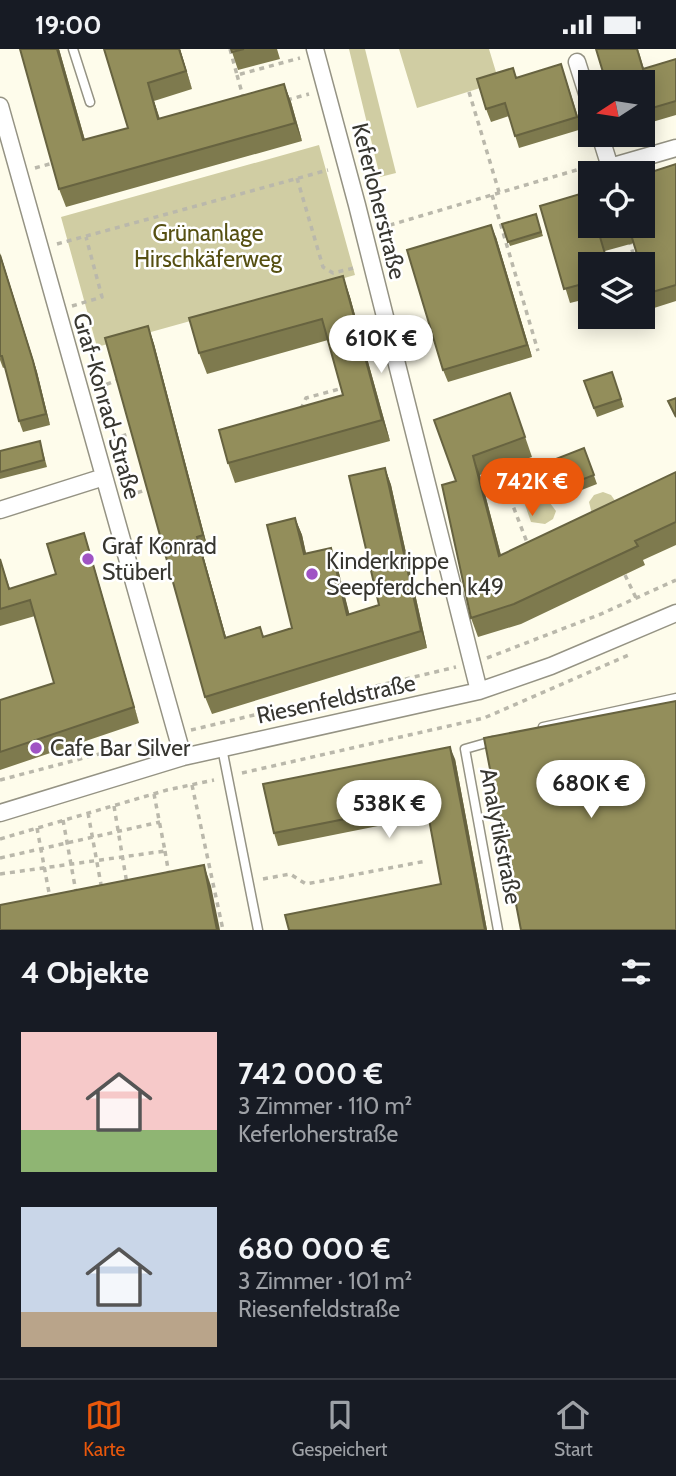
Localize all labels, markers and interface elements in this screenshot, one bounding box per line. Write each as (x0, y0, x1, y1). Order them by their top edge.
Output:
text: 19:00 (35, 9, 102, 41)
north arrow (578, 70, 654, 147)
map controls (578, 70, 655, 329)
street label: Keferloherstraße (346, 120, 412, 282)
button: locate (578, 161, 655, 238)
park label: Grünanlage Hirschkäferweg (134, 219, 283, 273)
button: layers (578, 252, 655, 329)
street label: Graf-Konrad-Straße (67, 310, 147, 502)
pin: 610K € (324, 315, 438, 375)
text: 610K € (345, 324, 417, 352)
pin: 742K € (475, 459, 589, 518)
text: 742K € (496, 467, 568, 495)
place label: Graf Konrad Stüberl (102, 532, 217, 586)
place label: Kinderkrippe Seepferdchen k49 (326, 547, 504, 601)
marker: Graf Konrad Stüberl (80, 551, 96, 567)
marker: Kinderkrippe Seepferdchen k49 (304, 566, 320, 582)
street label: Riesenfeldstraße (254, 668, 418, 730)
place label: Cafe Bar Silver (50, 734, 191, 762)
marker: Cafe Bar Silver (28, 740, 44, 756)
pin: 680K € (534, 761, 648, 820)
street label: Analytikstraße (474, 765, 528, 907)
text: 680K € (552, 769, 630, 797)
pin: 538K € (332, 781, 446, 840)
text: 538K € (353, 789, 425, 817)
icon: filters (617, 953, 655, 991)
text: 4 Objekte (21, 954, 149, 991)
text: 742 000 € (238, 1055, 383, 1092)
icon: home (77, 1060, 161, 1144)
text: 3 Zimmer · 110 m² (238, 1092, 412, 1120)
text: Keferloherstraße (238, 1120, 398, 1148)
text: 680 000 € (238, 1230, 390, 1267)
icon: home (77, 1235, 161, 1319)
text: 3 Zimmer · 101 m² (238, 1267, 412, 1295)
text: Riesenfeldstraße (238, 1295, 400, 1323)
tab: Karte (83, 1396, 125, 1461)
tab: Gespeichert (292, 1396, 387, 1461)
tab: Start (554, 1396, 593, 1461)

